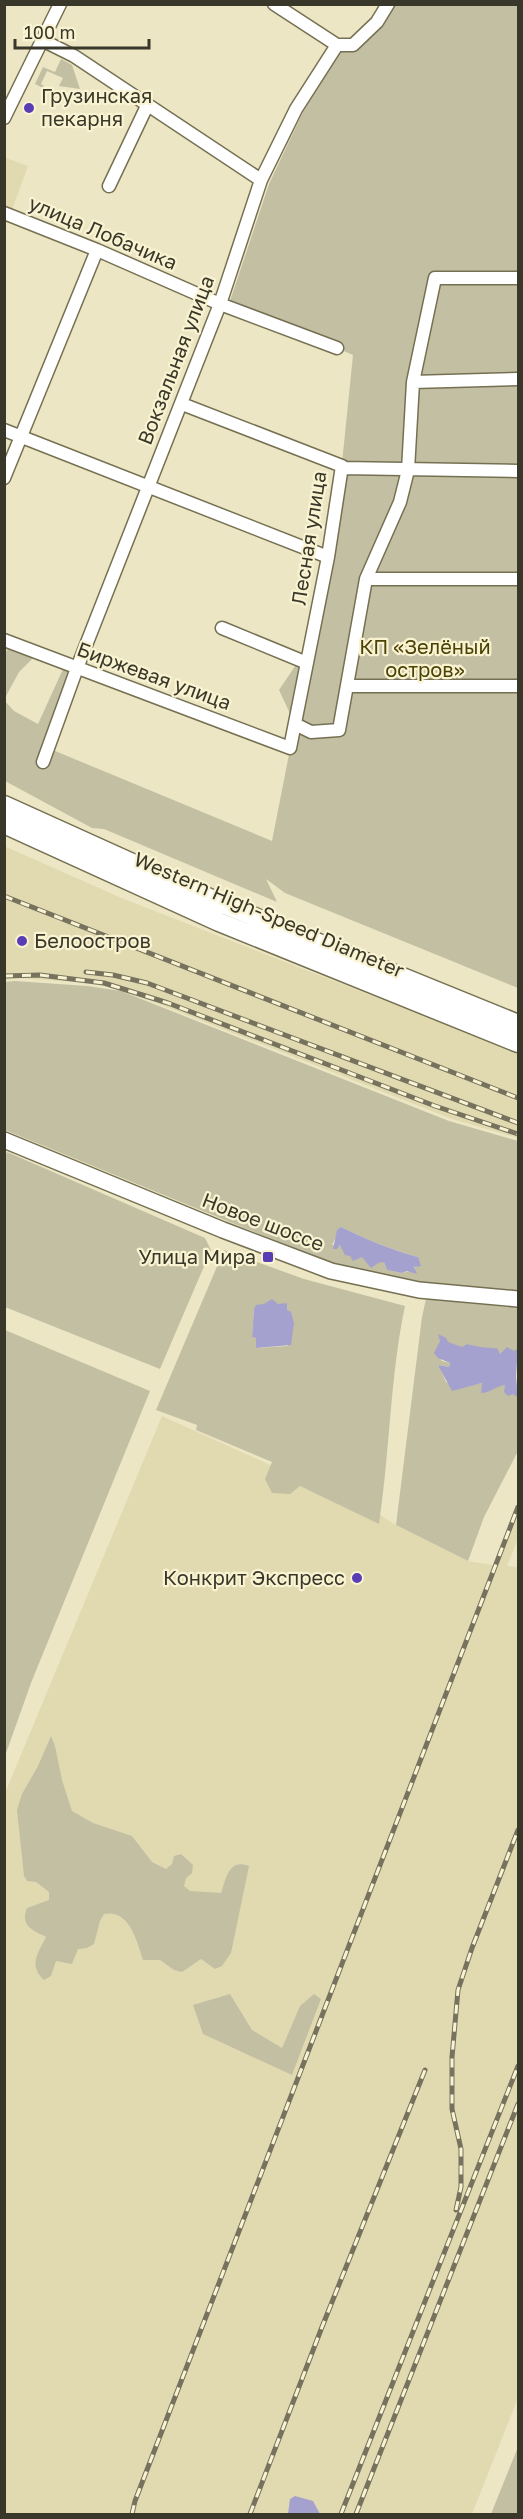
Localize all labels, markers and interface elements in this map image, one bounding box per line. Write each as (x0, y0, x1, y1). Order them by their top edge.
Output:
scale bar (15, 12, 148, 50)
text: 100 m (24, 21, 75, 43)
place label: Грузинская пекарня (41, 83, 153, 130)
marker: Грузинская пекарня (22, 101, 36, 115)
street label: улица Лобачика (26, 190, 181, 274)
street label: Вокзальная улица (132, 272, 218, 448)
street label: Лесная улица (286, 469, 330, 607)
park label: КП «Зелёный остров» (359, 634, 491, 681)
street label: Биржевая улица (74, 636, 235, 714)
street label: Western High-Speed Diameter (131, 846, 408, 982)
place label: Белоостров (34, 928, 151, 952)
marker: Белоостров (15, 934, 29, 948)
street label: Новое шоссе (199, 1187, 328, 1255)
place label: Улица Мира (138, 1244, 256, 1268)
marker: Улица Мира (261, 1250, 275, 1264)
place label: Конкрит Экспресс (163, 1565, 345, 1589)
marker: Конкрит Экспресс (350, 1571, 364, 1585)

